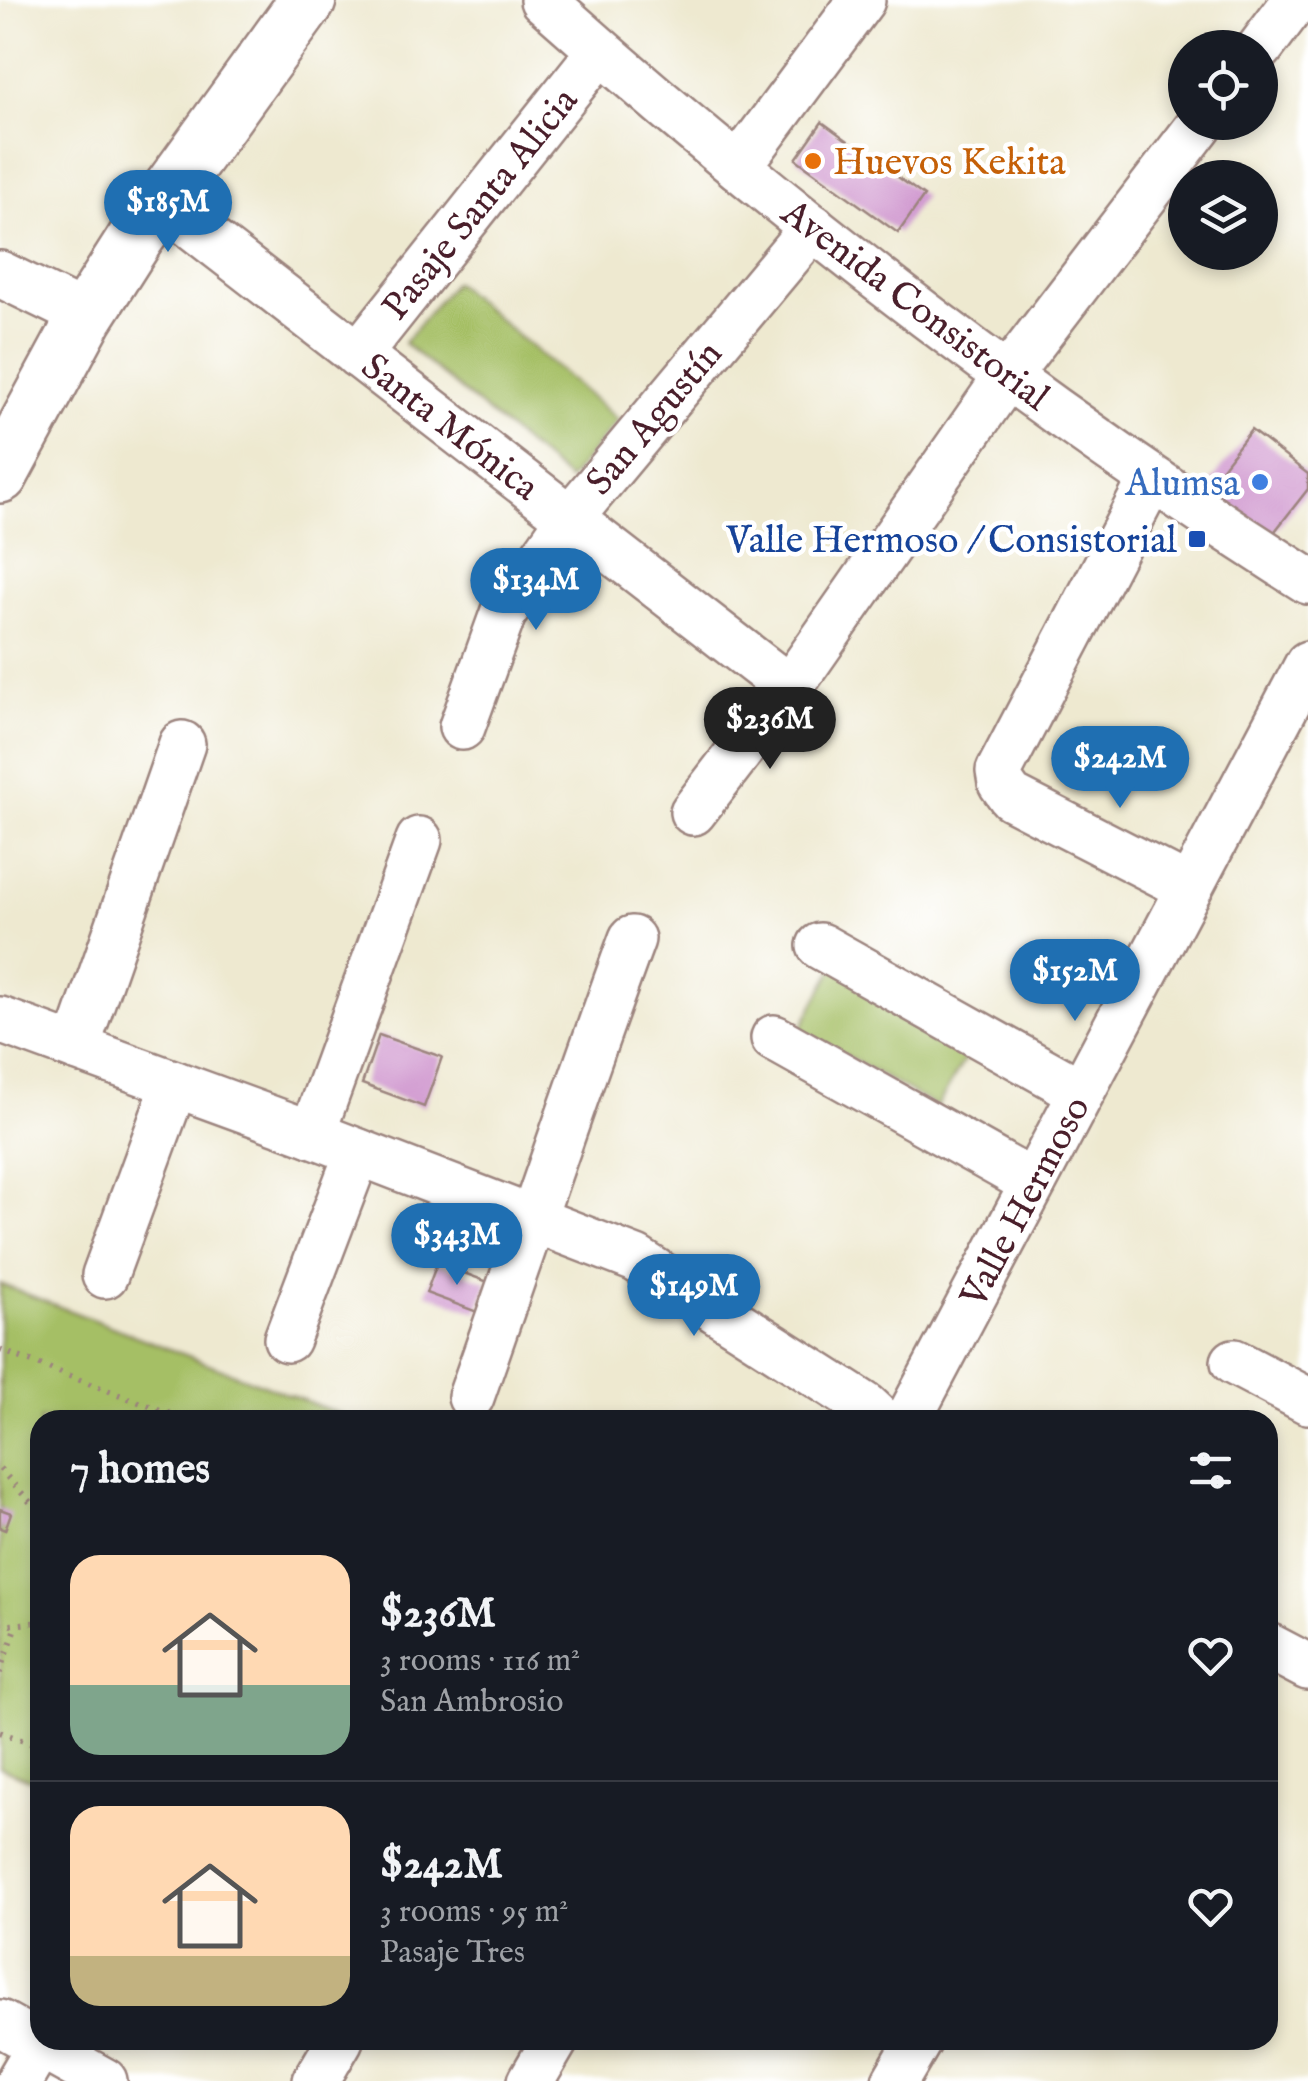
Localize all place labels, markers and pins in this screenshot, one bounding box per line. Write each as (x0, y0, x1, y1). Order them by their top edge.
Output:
place label: Huevos Kekita (833, 140, 1066, 188)
marker: Huevos Kekita (802, 150, 824, 172)
pin: $185M (98, 170, 238, 255)
place label: Alumsa (1124, 461, 1241, 509)
marker: Alumsa (1249, 471, 1271, 493)
place label: Valle Hermoso / Consistorial (725, 518, 1178, 566)
marker: Valle Hermoso / Consistorial (1186, 528, 1208, 550)
pin: $134M (466, 548, 606, 633)
pin: $236M (700, 687, 840, 772)
pin: $242M (1050, 726, 1190, 811)
pin: $152M (1005, 939, 1145, 1024)
pin: $343M (387, 1203, 527, 1288)
pin: $149M (624, 1254, 764, 1339)

